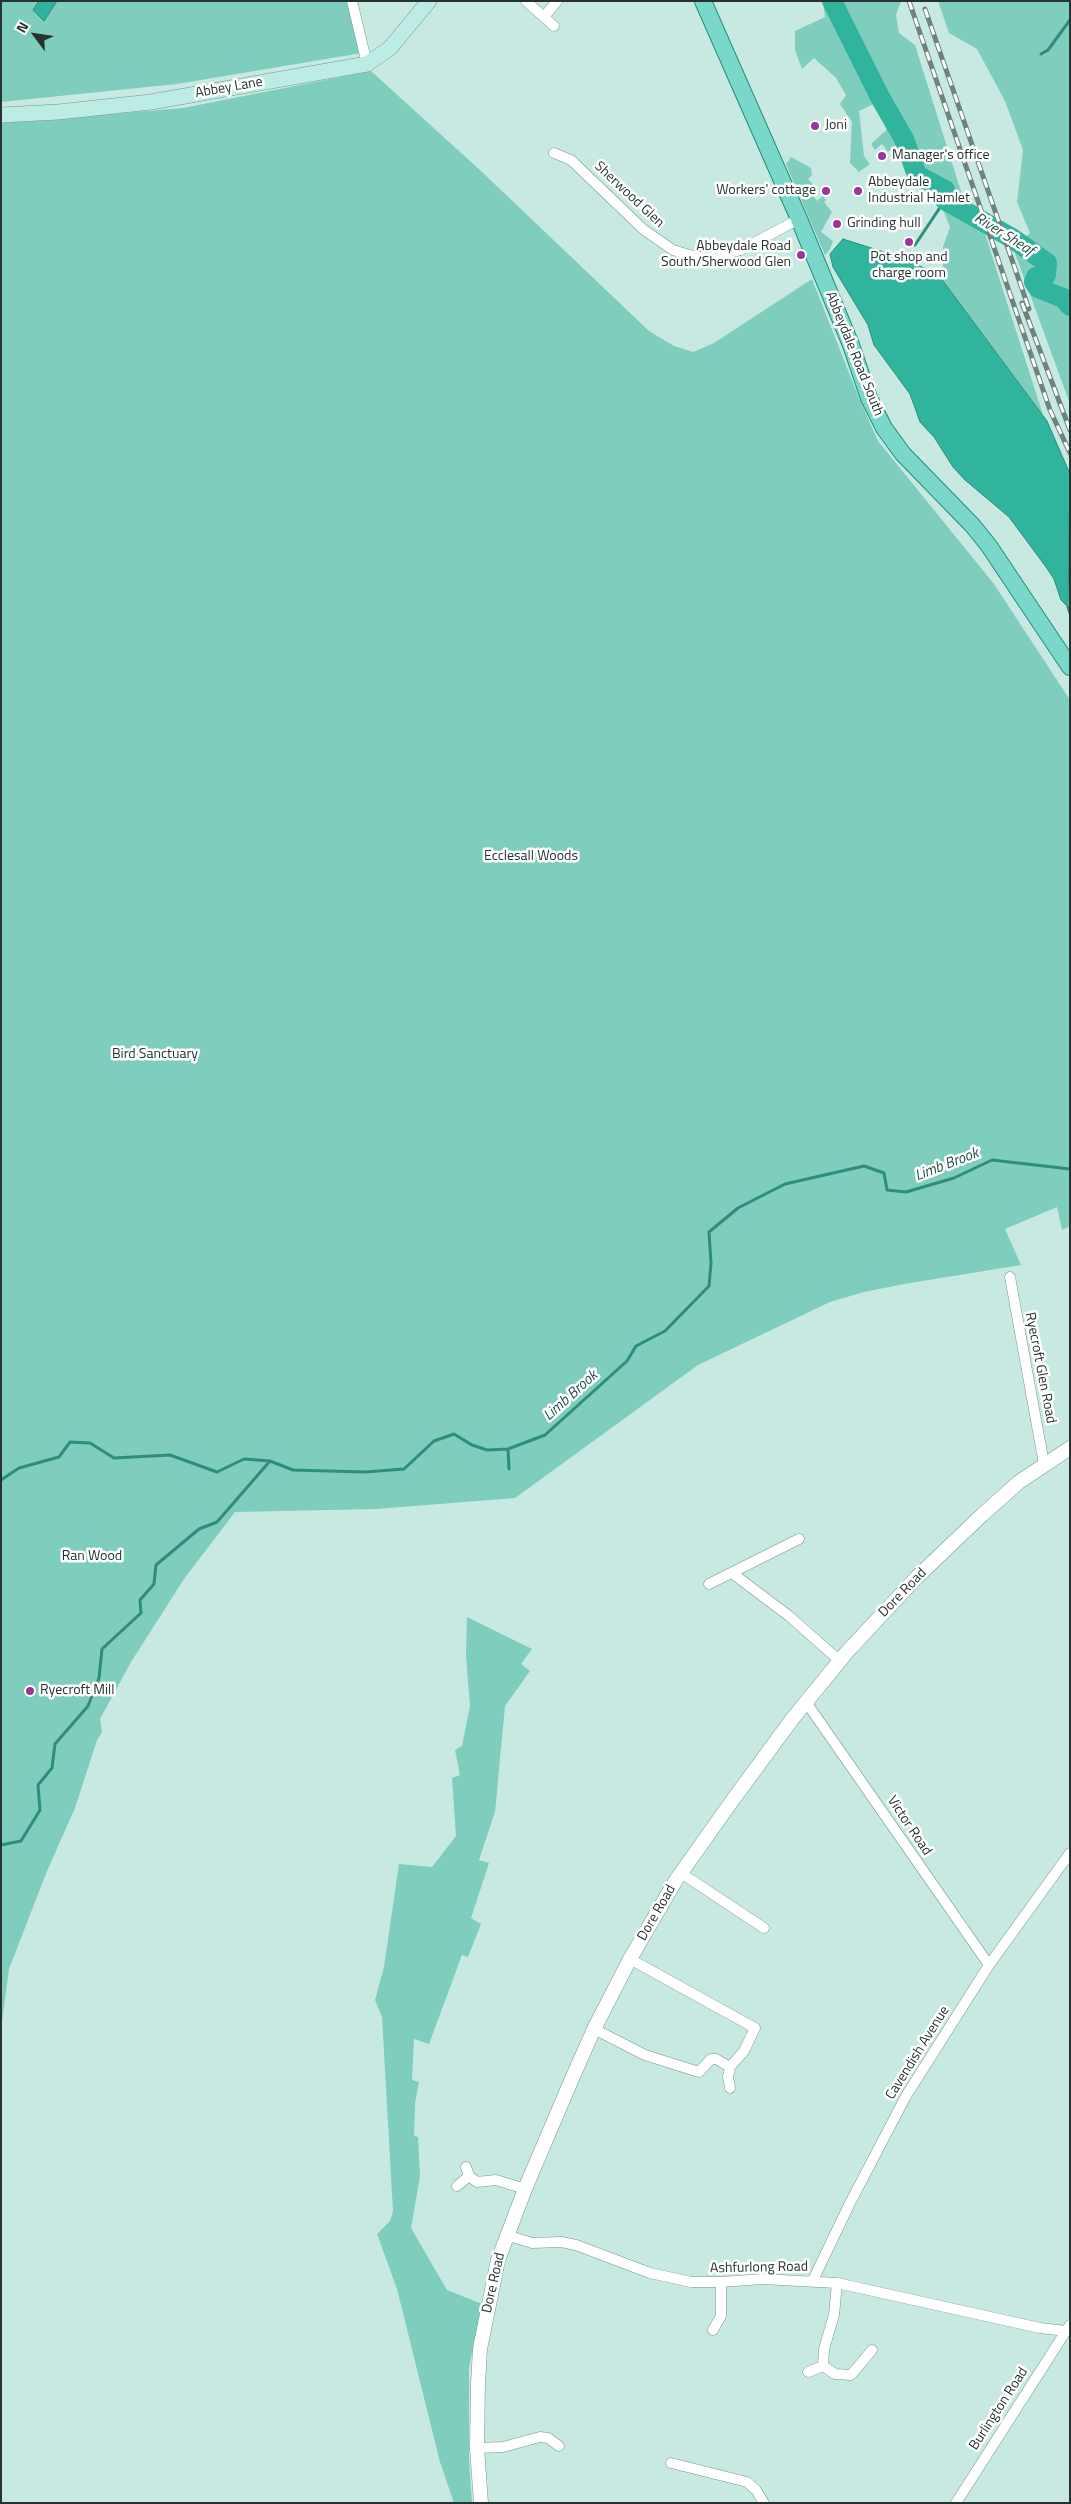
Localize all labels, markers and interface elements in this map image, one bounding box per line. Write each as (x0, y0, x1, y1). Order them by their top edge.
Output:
north arrow (10, 10, 60, 60)
text: N (10, 17, 33, 37)
street label: Abbey Lane (194, 74, 264, 102)
place label: Joni (825, 118, 847, 134)
marker: Joni (809, 120, 821, 132)
place label: Manager's office (892, 148, 990, 164)
marker: Manager's office (876, 150, 888, 162)
street label: Sherwood Glen (591, 158, 667, 232)
place label: Abbeydale Industrial Hamlet (868, 175, 970, 208)
place label: Workers' cottage (716, 183, 816, 199)
marker: Workers' cottage (820, 185, 832, 197)
marker: Abbeydale Industrial Hamlet (852, 185, 864, 197)
water label: River Sheaf (971, 210, 1037, 260)
place label: Grinding hull (847, 216, 921, 232)
marker: Grinding hull (831, 218, 843, 230)
marker: Pot shop and charge room (903, 236, 915, 248)
place label: Abbeydale Road South/Sherwood Glen (661, 239, 791, 272)
marker: Abbeydale Road South/Sherwood Glen (795, 249, 807, 261)
place label: Pot shop and charge room (870, 250, 948, 282)
street label: Abbeydale Road South (821, 289, 887, 419)
park label: Ecclesall Woods (484, 849, 578, 865)
park label: Bird Sanctuary (112, 1047, 198, 1063)
water label: Limb Brook (913, 1145, 981, 1185)
street label: Ryecroft Glen Road (1021, 1311, 1059, 1425)
water label: Limb Brook (540, 1367, 602, 1425)
park label: Ran Wood (62, 1549, 122, 1565)
street label: Dore Road (876, 1565, 930, 1621)
place label: Ryecroft Mill (40, 1683, 114, 1699)
marker: Ryecroft Mill (24, 1685, 36, 1697)
street label: Victor Road (883, 1793, 935, 1859)
street label: Dore Road (634, 1882, 680, 1944)
street label: Cavendish Avenue (882, 2003, 954, 2103)
street label: Dore Road (479, 2251, 509, 2315)
street label: Ashfurlong Road (710, 2259, 808, 2277)
street label: Burlington Road (966, 2365, 1032, 2453)

